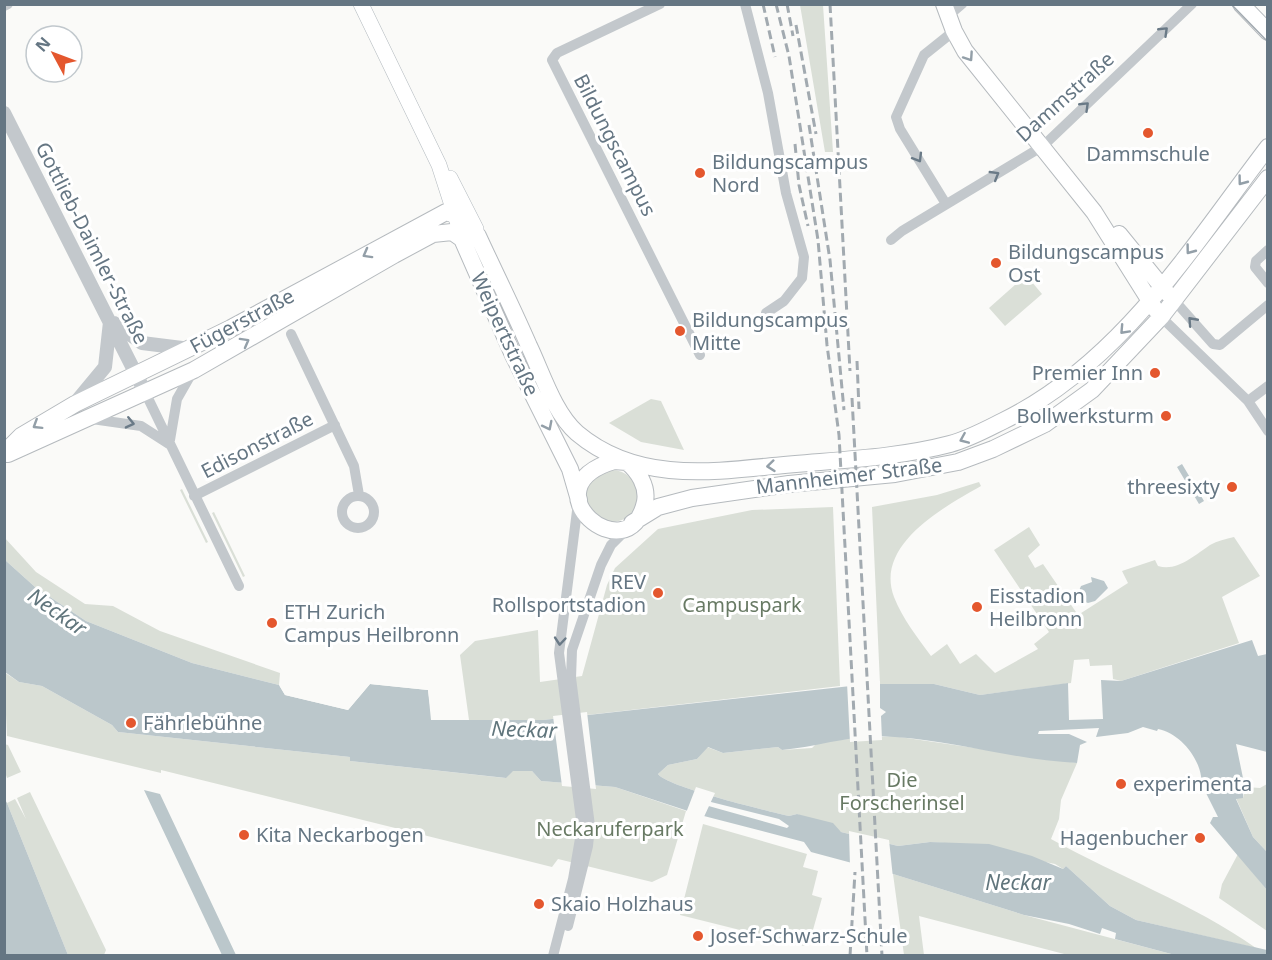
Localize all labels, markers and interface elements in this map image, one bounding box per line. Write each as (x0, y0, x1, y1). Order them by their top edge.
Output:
north arrow (24, 24, 84, 84)
one-way arrow (1156, 28, 1167, 39)
text: N (30, 32, 55, 56)
street label: Dammstraße (1010, 45, 1119, 148)
one-way arrow (962, 50, 973, 61)
street label: Bildungscampus (568, 69, 663, 220)
one-way arrow (1078, 102, 1089, 113)
marker: Dammschule (1141, 126, 1155, 140)
street label: Gottlieb-Daimler-Straße (30, 137, 155, 348)
place label: Dammschule (1086, 140, 1210, 167)
place label: Bildungscampus Nord (712, 148, 868, 198)
one-way arrow (910, 152, 922, 162)
marker: Bildungscampus Nord (693, 166, 707, 180)
one-way arrow (989, 171, 999, 183)
one-way arrow (1238, 174, 1249, 185)
place label: Bildungscampus Ost (1008, 238, 1164, 288)
one-way arrow (1186, 244, 1197, 255)
one-way arrow (362, 247, 373, 258)
marker: Bildungscampus Ost (989, 256, 1003, 270)
street label: Weipertstraße (465, 268, 546, 400)
street label: Fügerstraße (185, 282, 299, 359)
place label: Bildungscampus Mitte (692, 306, 848, 356)
one-way arrow (1189, 318, 1200, 329)
one-way arrow (1120, 323, 1131, 334)
marker: Bildungscampus Mitte (673, 324, 687, 338)
one-way arrow (239, 338, 249, 349)
place label: Premier Inn (1032, 359, 1143, 386)
marker: Premier Inn (1148, 366, 1162, 380)
place label: Bollwerksturm (1017, 402, 1154, 429)
street label: Edisonstraße (196, 405, 317, 484)
marker: Bollwerksturm (1159, 409, 1173, 423)
one-way arrow (125, 416, 135, 429)
one-way arrow (33, 418, 44, 429)
one-way arrow (541, 419, 553, 430)
one-way arrow (959, 432, 970, 444)
street label: Mannheimer Straße (754, 451, 944, 500)
one-way arrow (767, 459, 776, 472)
place label: threesixty (1127, 473, 1221, 500)
marker: threesixty (1225, 480, 1239, 494)
place label: REV Rollsportstadion (492, 568, 646, 618)
water label: Neckar (23, 581, 94, 642)
place label: Eisstadion Heilbronn (989, 582, 1085, 632)
marker: REV Rollsportstadion (651, 586, 665, 600)
park label: Campuspark (682, 591, 802, 618)
place label: ETH Zurich Campus Heilbronn (284, 598, 459, 648)
marker: Eisstadion Heilbronn (970, 600, 984, 614)
marker: ETH Zurich Campus Heilbronn (265, 616, 279, 630)
one-way arrow (554, 636, 567, 645)
place label: Fährlebühne (143, 709, 262, 736)
water label: Neckar (491, 714, 559, 744)
marker: Fährlebühne (124, 716, 138, 730)
park label: Die Forscherinsel (839, 766, 965, 816)
place label: experimenta (1133, 770, 1252, 797)
marker: experimenta (1114, 777, 1128, 791)
park label: Neckaruferpark (536, 815, 684, 842)
place label: Kita Neckarbogen (256, 821, 424, 848)
place label: Hagenbucher (1060, 824, 1188, 851)
marker: Kita Neckarbogen (237, 828, 251, 842)
marker: Hagenbucher (1193, 831, 1207, 845)
water label: Neckar (985, 868, 1052, 896)
place label: Skaio Holzhaus (551, 890, 693, 917)
marker: Skaio Holzhaus (532, 897, 546, 911)
place label: Josef-Schwarz-Schule (708, 922, 907, 949)
marker: Josef-Schwarz-Schule (691, 929, 705, 943)

